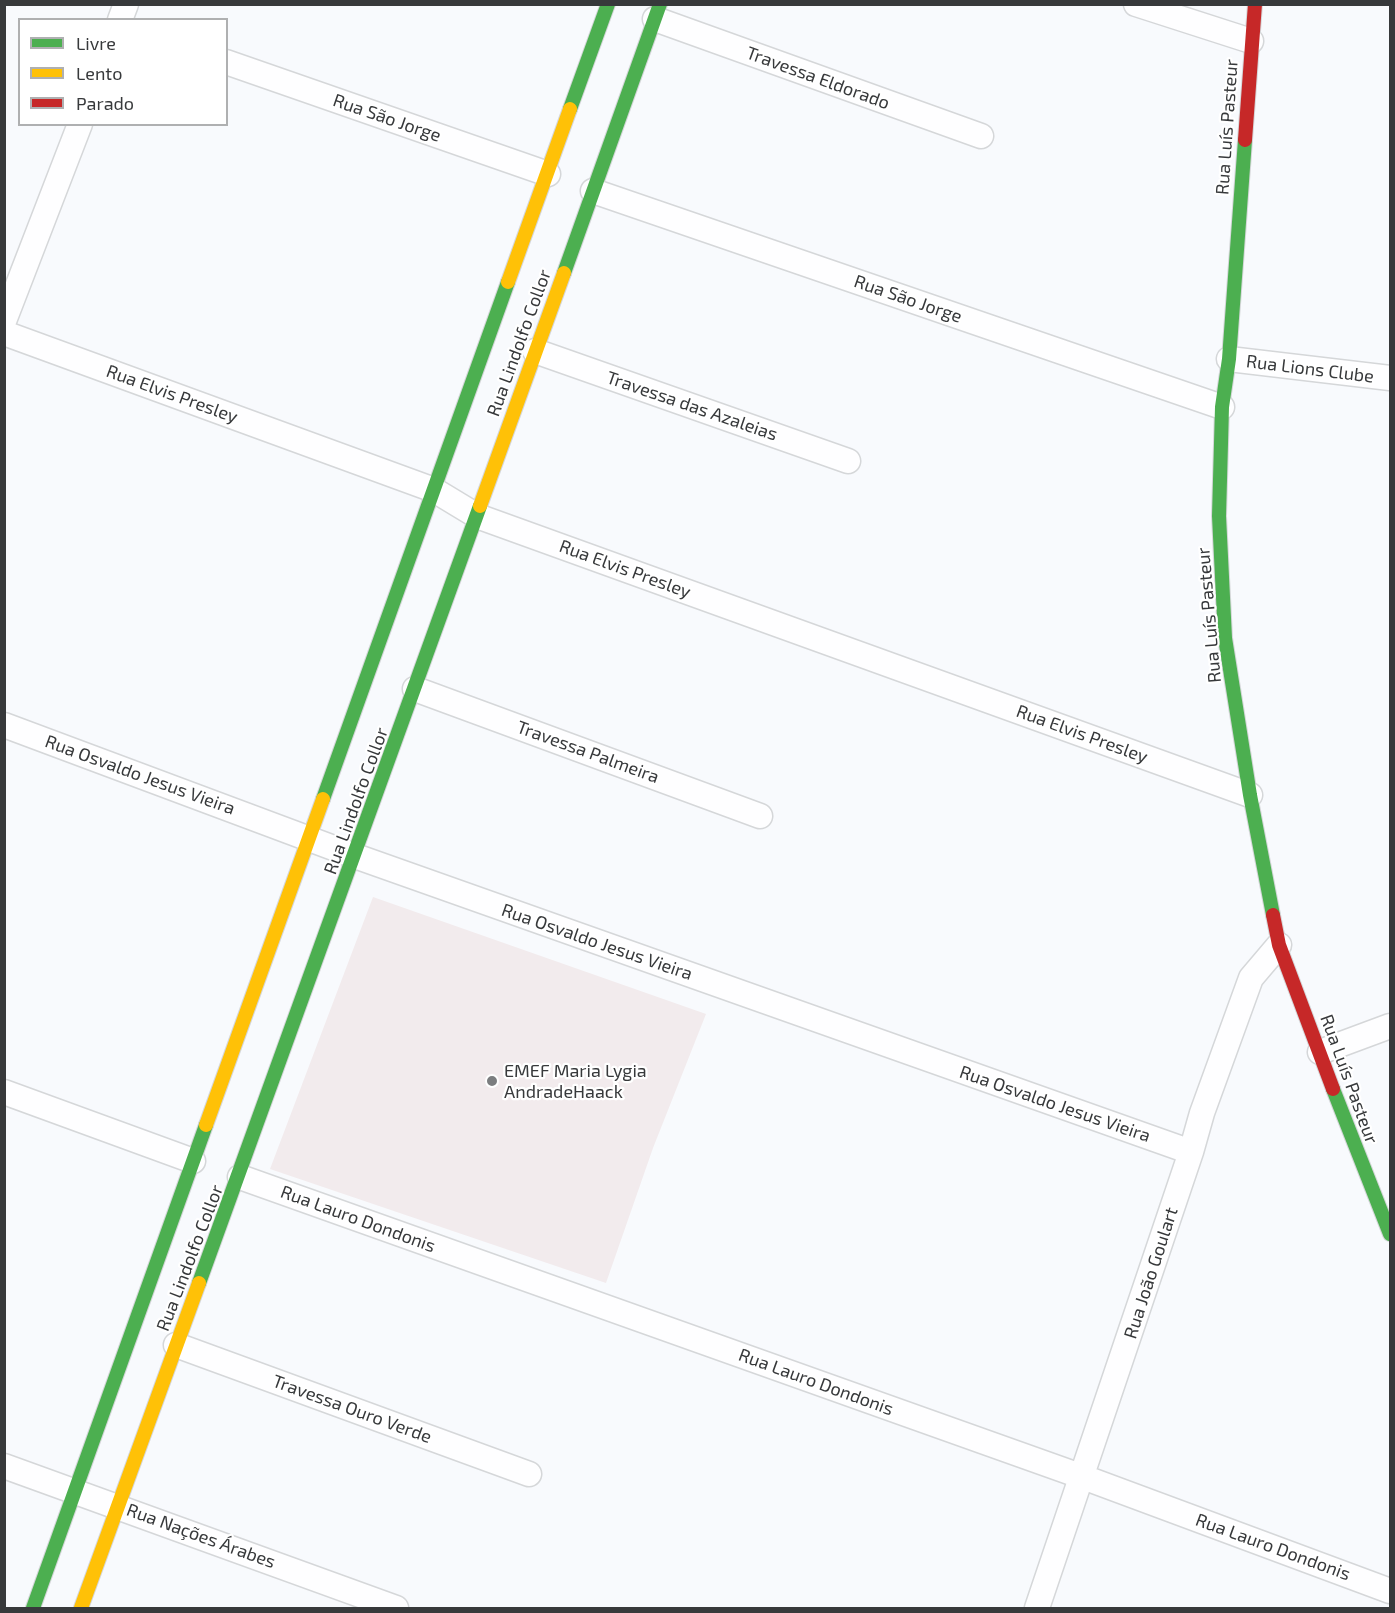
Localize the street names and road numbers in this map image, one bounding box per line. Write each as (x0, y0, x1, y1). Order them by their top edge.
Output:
street label: Travessa Eldorado (743, 42, 893, 114)
street label: Rua Luís Pasteur (1211, 58, 1243, 196)
street label: Rua São Jorge (330, 89, 444, 147)
street label: Rua Lindolfo Collor (482, 267, 556, 419)
street label: Rua São Jorge (851, 270, 965, 328)
street label: Rua Lions Clube (1245, 350, 1375, 388)
street label: Rua Elvis Presley (103, 360, 241, 428)
street label: Travessa das Azaleias (604, 367, 780, 445)
street label: Rua Elvis Presley (556, 535, 694, 603)
street label: Rua Luís Pasteur (1192, 546, 1226, 684)
street label: Rua Elvis Presley (1013, 700, 1151, 768)
street label: Travessa Palmeira (514, 716, 662, 788)
street label: Rua Lindolfo Collor (319, 725, 393, 877)
street label: Rua Osvaldo Jesus Vieira (42, 731, 238, 819)
street label: Rua Osvaldo Jesus Vieira (499, 899, 695, 985)
street label: Rua Luís Pasteur (1316, 1011, 1382, 1147)
street label: Rua Osvaldo Jesus Vieira (957, 1061, 1153, 1147)
street label: Rua Lauro Dondonis (278, 1181, 438, 1257)
street label: Rua Lindolfo Collor (152, 1182, 228, 1334)
street label: Rua João Goulart (1120, 1205, 1182, 1341)
street label: Rua Lauro Dondonis (736, 1344, 896, 1420)
street label: Travessa Ouro Verde (270, 1370, 434, 1448)
street label: Rua Nações Árabes (124, 1499, 278, 1573)
street label: Rua Lauro Dondonis (1193, 1509, 1353, 1585)

